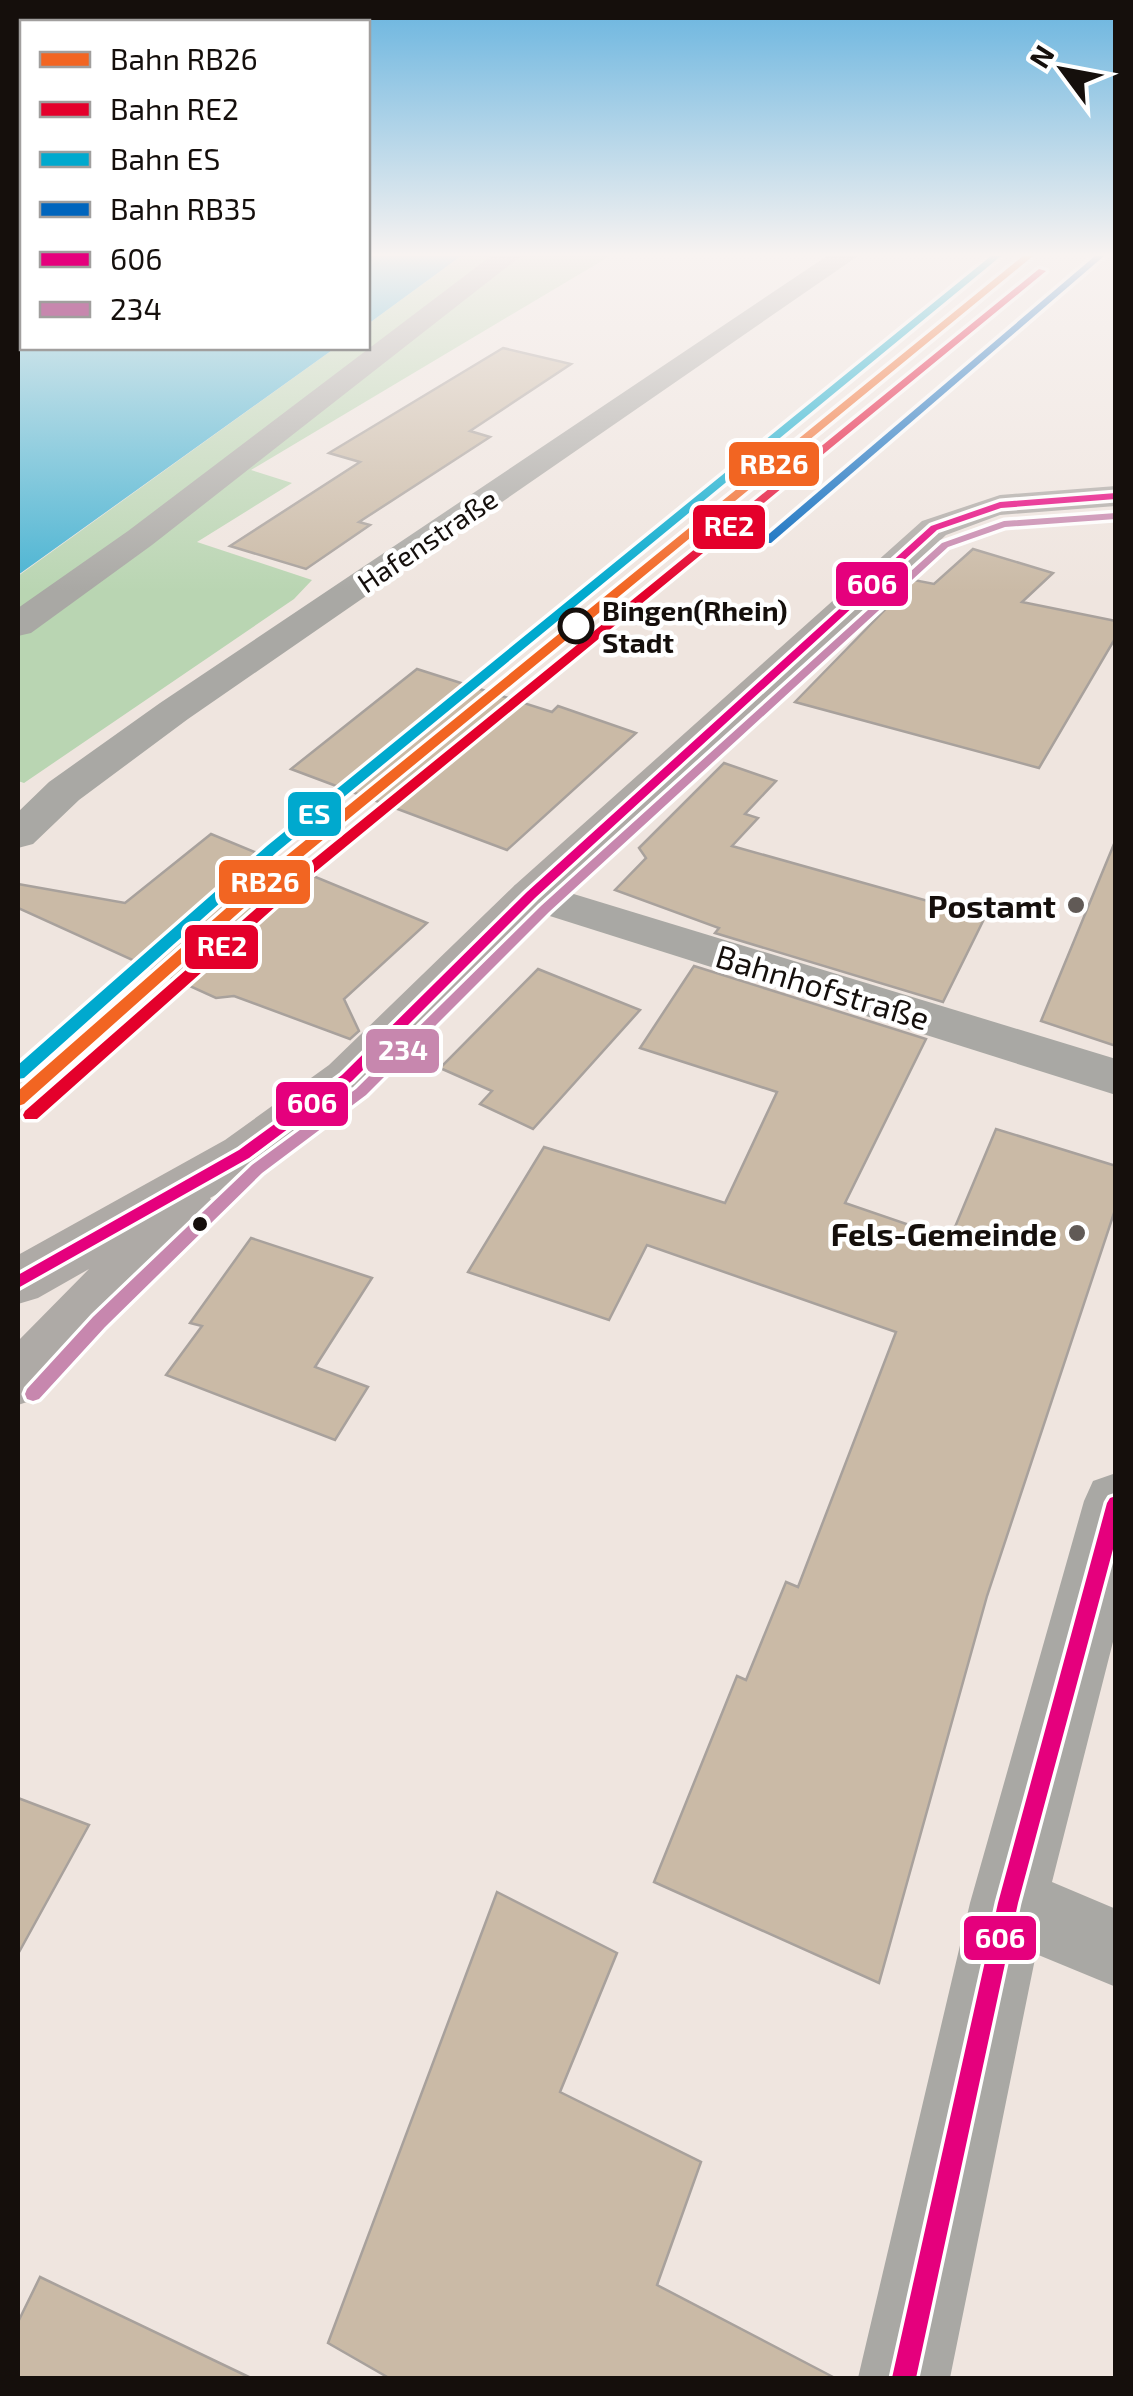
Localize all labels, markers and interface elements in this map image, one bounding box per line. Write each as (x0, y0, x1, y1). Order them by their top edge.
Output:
legend (20, 20, 370, 350)
north arrow (1013, 20, 1113, 120)
text: N (1021, 39, 1061, 74)
text: Bahn RB26 (110, 40, 258, 76)
text: Bahn RE2 (110, 90, 239, 126)
text: Bahn ES (110, 140, 220, 176)
text: Bahn RB35 (110, 190, 257, 226)
text: 606 (110, 240, 162, 276)
text: 234 (110, 290, 162, 326)
line badge: RB26 (727, 440, 821, 488)
text: RB26 (740, 446, 808, 480)
street label: Hafenstraße (351, 481, 503, 599)
line badge: RE2 (691, 503, 767, 551)
text: RE2 (704, 508, 754, 542)
line badge: 606 (834, 560, 910, 608)
text: 606 (847, 566, 897, 600)
place label: Bingen(Rhein) Stadt (602, 593, 788, 659)
marker: Bingen(Rhein) Stadt (559, 609, 593, 643)
line badge: ES (286, 790, 343, 838)
text: ES (298, 796, 330, 830)
line badge: RB26 (217, 858, 312, 906)
text: RB26 (231, 864, 299, 898)
place label: Postamt (928, 886, 1056, 924)
marker: Postamt (1065, 894, 1087, 916)
line badge: RE2 (183, 923, 260, 971)
text: RE2 (197, 928, 247, 962)
street label: Bahnhofstraße (712, 936, 934, 1036)
line badge: 234 (364, 1027, 441, 1075)
text: 234 (378, 1032, 428, 1066)
line badge: 606 (274, 1080, 350, 1128)
text: 606 (287, 1085, 337, 1119)
unlabelled marker (190, 1214, 210, 1234)
place label: Fels-Gemeinde (831, 1214, 1057, 1252)
marker: Fels-Gemeinde (1066, 1222, 1088, 1244)
line badge: 606 (962, 1914, 1038, 1962)
text: 606 (975, 1920, 1025, 1954)

